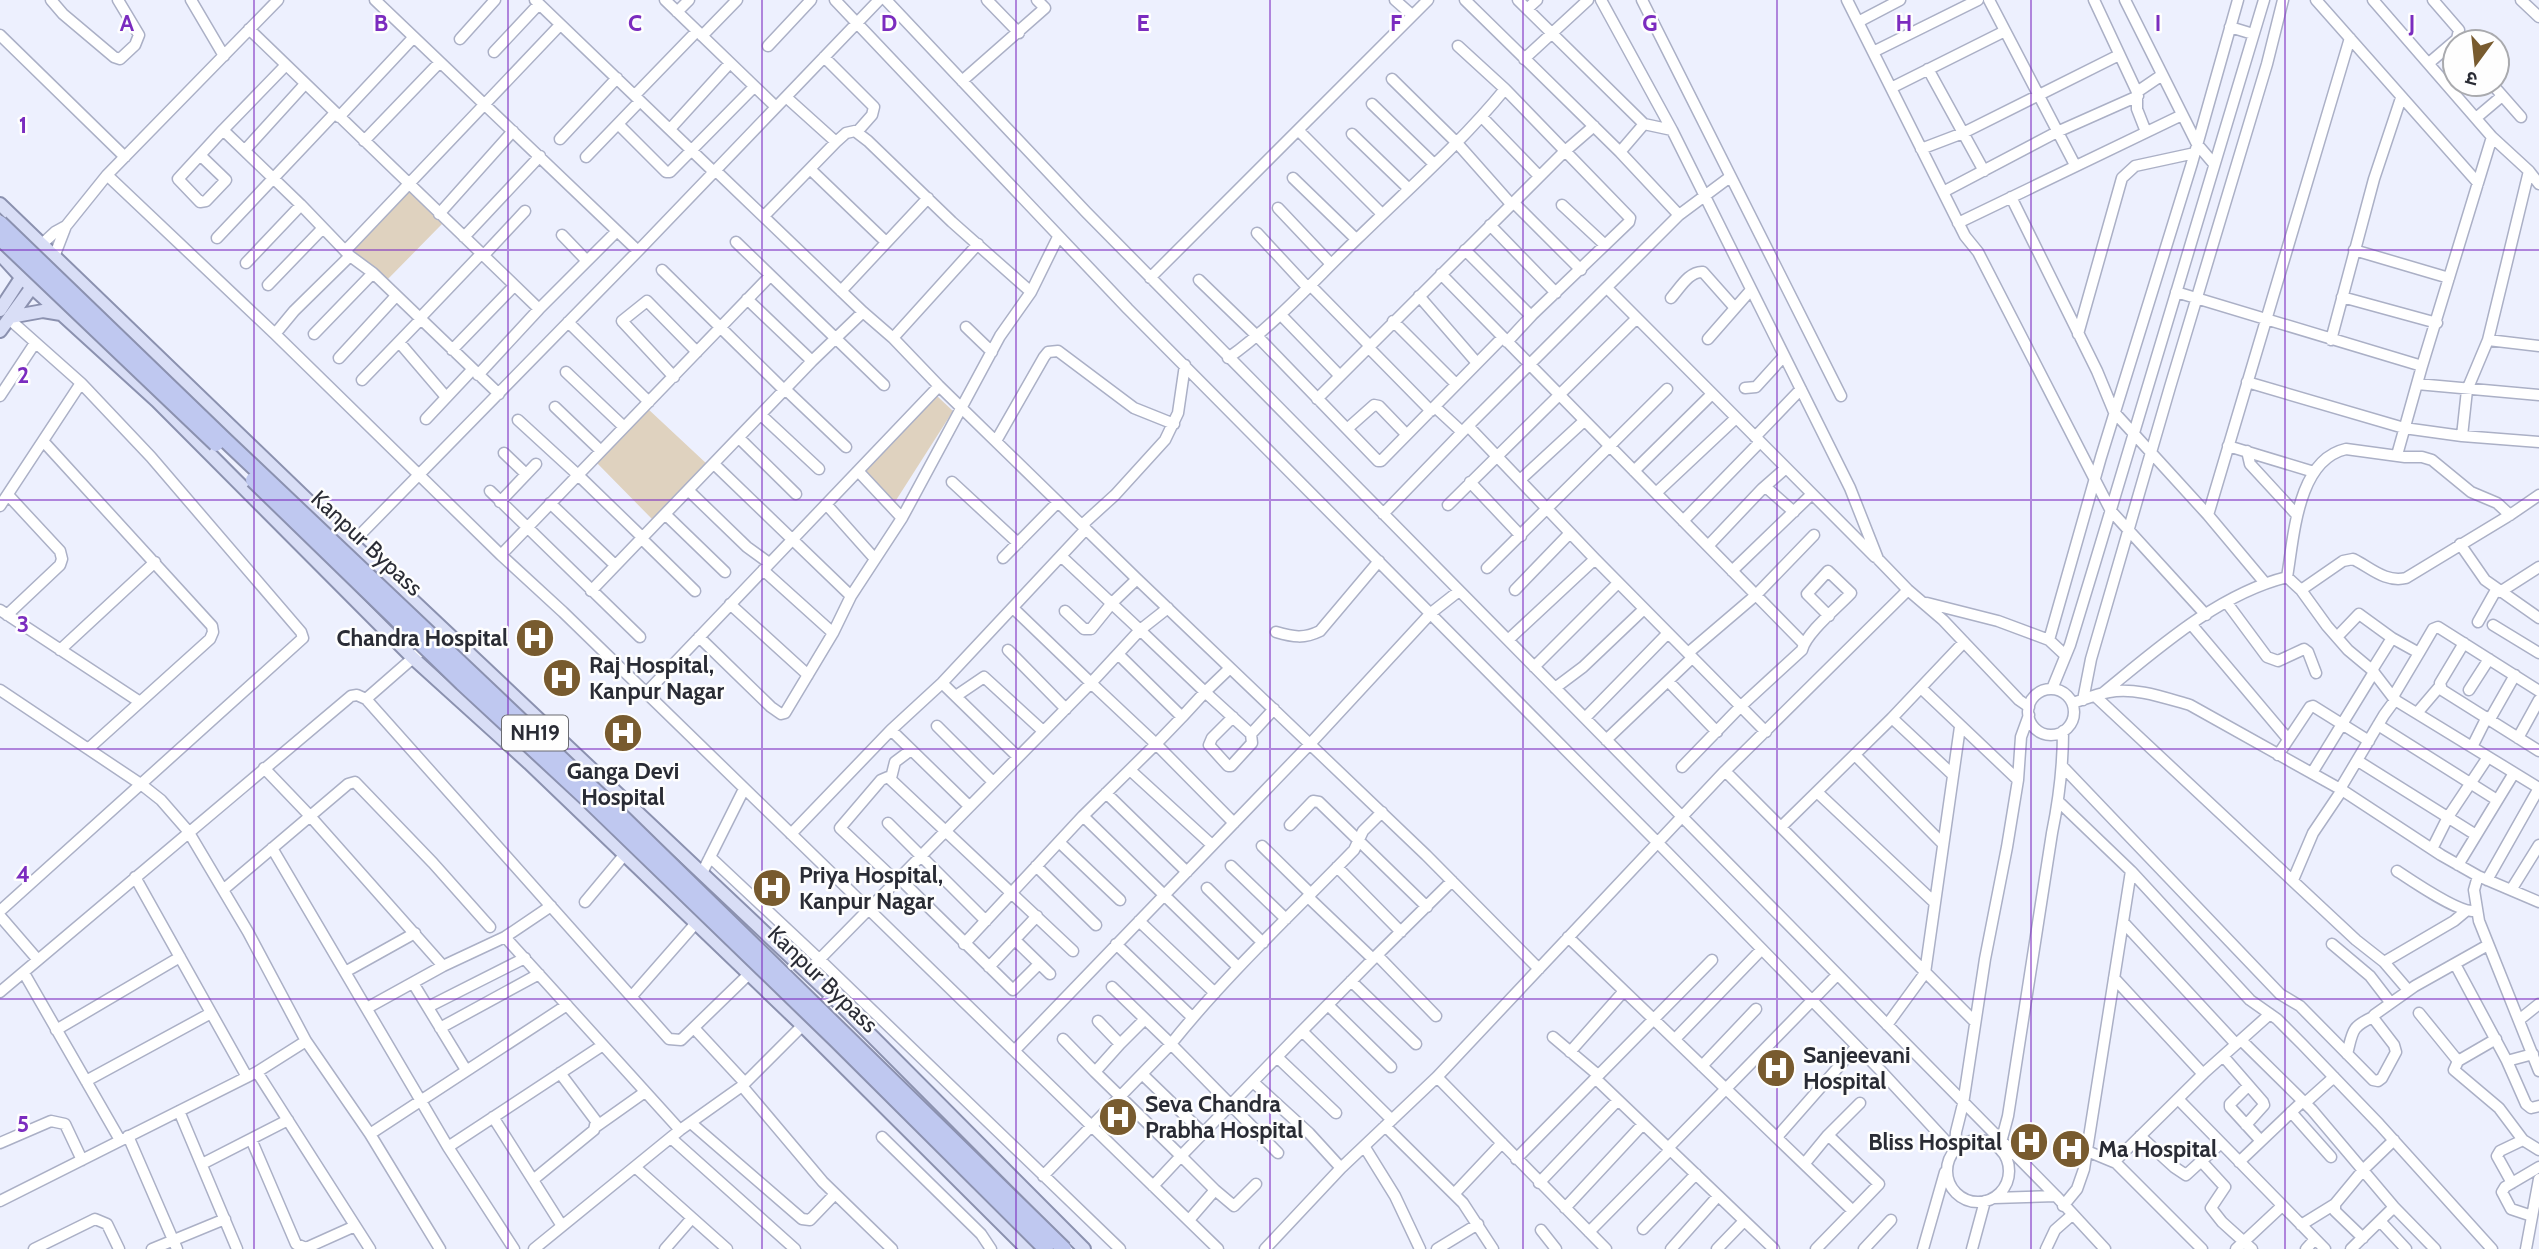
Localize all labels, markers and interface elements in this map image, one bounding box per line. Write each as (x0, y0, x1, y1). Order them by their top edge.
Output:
text: A (120, 9, 135, 37)
text: B (374, 9, 388, 37)
text: C (628, 9, 642, 37)
text: D (881, 9, 897, 37)
text: E (1136, 9, 1150, 37)
text: F (1390, 9, 1402, 37)
text: G (1642, 9, 1658, 37)
text: H (1896, 9, 1912, 37)
text: I (2155, 9, 2161, 37)
text: J (2408, 9, 2415, 37)
north arrow (2441, 28, 2511, 98)
text: उ (2463, 66, 2480, 91)
text: 1 (19, 111, 27, 139)
text: 2 (17, 361, 29, 389)
street label: Kanpur Bypass (306, 484, 428, 602)
text: 3 (17, 610, 29, 638)
hospital icon: Chandra Hospital (514, 617, 556, 659)
place label: Chandra Hospital (337, 624, 508, 652)
place label: Raj Hospital, Kanpur Nagar (589, 651, 725, 705)
hospital icon: Raj Hospital, Kanpur Nagar (541, 657, 583, 699)
hospital icon: Ganga Devi Hospital (602, 712, 644, 754)
road number: NH19 (502, 716, 568, 750)
place label: Ganga Devi Hospital (567, 757, 679, 811)
text: 4 (16, 860, 30, 888)
place label: Priya Hospital, Kanpur Nagar (799, 861, 943, 915)
hospital icon: Priya Hospital, Kanpur Nagar (751, 867, 793, 909)
street label: Kanpur Bypass (762, 920, 884, 1038)
place label: Sanjeevani Hospital (1803, 1041, 1911, 1095)
hospital icon: Sanjeevani Hospital (1755, 1047, 1797, 1089)
place label: Seva Chandra Prabha Hospital (1145, 1090, 1303, 1144)
hospital icon: Seva Chandra Prabha Hospital (1097, 1096, 1139, 1138)
text: 5 (17, 1110, 29, 1138)
hospital icon: Bliss Hospital (2008, 1121, 2050, 1163)
place label: Bliss Hospital (1868, 1128, 2002, 1156)
hospital icon: Ma Hospital (2050, 1128, 2092, 1170)
place label: Ma Hospital (2098, 1135, 2217, 1163)

